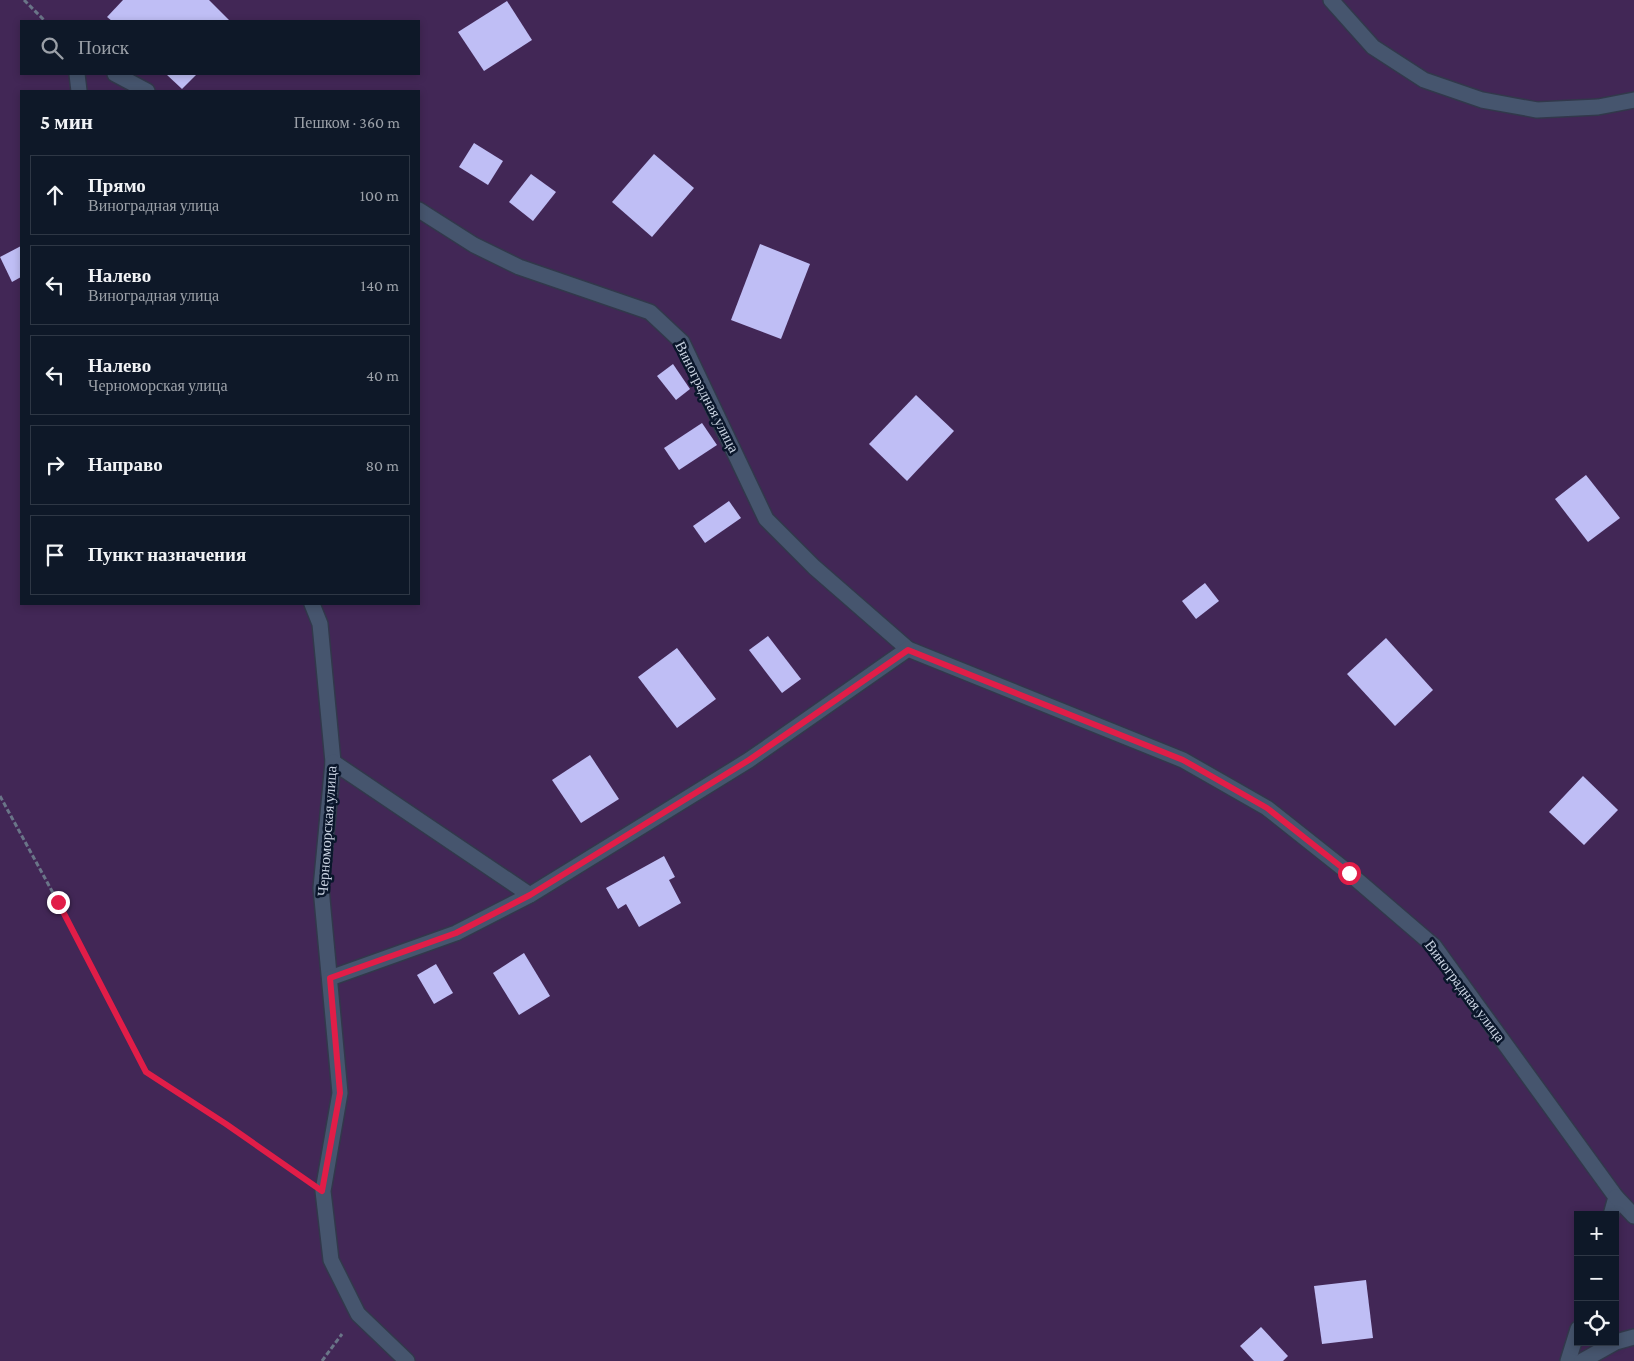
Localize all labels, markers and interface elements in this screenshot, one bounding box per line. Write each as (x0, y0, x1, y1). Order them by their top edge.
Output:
search box (20, 20, 420, 75)
icon: search (38, 34, 66, 62)
text: Поиск (78, 37, 129, 58)
text: 5 мин (40, 110, 93, 134)
text: Пешком · 360 m (294, 114, 400, 131)
text: Прямо (88, 175, 146, 196)
icon: ahead (41, 181, 69, 209)
text: 100 m (360, 187, 399, 204)
text: Виноградная улица (88, 197, 219, 214)
text: Налево (88, 265, 151, 286)
icon: left (41, 271, 69, 299)
text: 140 m (361, 277, 399, 294)
text: Виноградная улица (88, 287, 219, 304)
street label: Виноградная улица (672, 339, 742, 456)
text: Налево (88, 355, 151, 376)
icon: left (41, 361, 69, 389)
text: 40 m (366, 367, 399, 384)
text: Черноморская улица (88, 377, 227, 394)
icon: right (41, 451, 69, 479)
text: Направо (88, 454, 163, 475)
text: 80 m (365, 457, 399, 474)
icon: arrive (41, 541, 69, 569)
text: Пункт назначения (88, 544, 246, 565)
street label: Черноморская улица (314, 765, 340, 897)
route start (1338, 862, 1361, 885)
route end (47, 891, 70, 914)
street label: Виноградная улица (1422, 937, 1509, 1045)
map controls (1574, 1211, 1619, 1346)
button: + (1574, 1211, 1619, 1256)
button: − (1574, 1256, 1619, 1301)
button: locate (1574, 1301, 1619, 1346)

